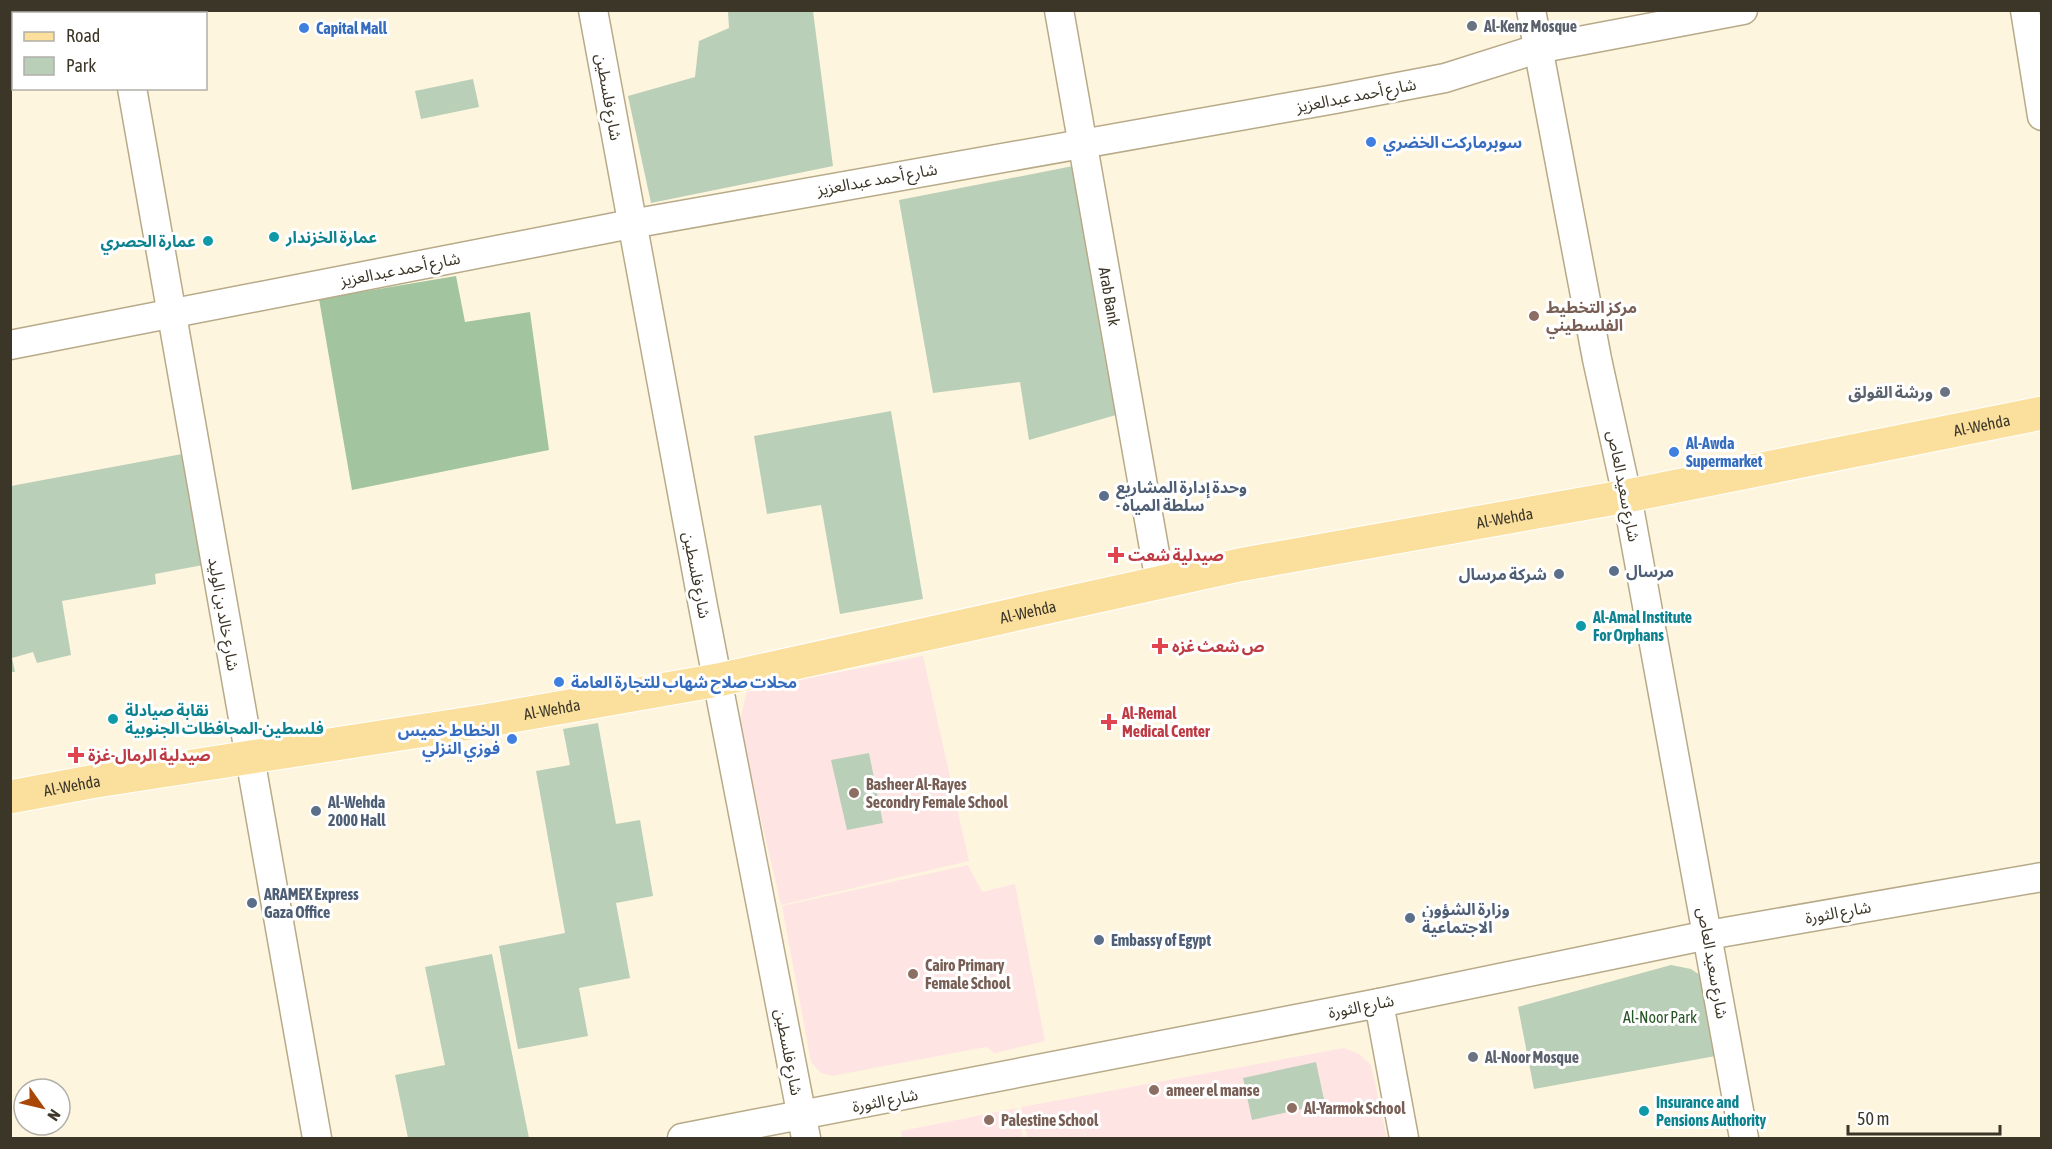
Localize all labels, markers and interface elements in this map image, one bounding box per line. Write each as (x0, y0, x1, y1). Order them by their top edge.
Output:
legend (12, 12, 207, 90)
place label: Al-Kenz Mosque (1483, 17, 1577, 35)
place label: Capital Mall (316, 19, 388, 37)
marker: Al-Kenz Mosque (1465, 19, 1479, 33)
marker: Capital Mall (297, 21, 311, 35)
text: Road (66, 25, 100, 46)
street label: شارع فلسطين (589, 52, 625, 143)
text: Park (66, 55, 96, 76)
street label: شارع أحمد عبدالعزيز (1293, 75, 1418, 120)
place label: سوبرماركت الخضري (1383, 133, 1522, 156)
marker: سوبرماركت الخضري (1364, 135, 1378, 149)
street label: شارع أحمد عبدالعزيز (814, 160, 939, 203)
place label: عمارة الخزندار (285, 228, 377, 247)
marker: عمارة الخزندار (267, 230, 281, 244)
place label: عمارة الحصري (100, 232, 196, 255)
marker: عمارة الحصري (201, 234, 215, 248)
street label: شارع أحمد عبدالعزيز (337, 249, 462, 294)
street label: Arab Bank (1096, 266, 1124, 327)
place label: مركز التخطيط الفلسطيني (1546, 298, 1637, 339)
marker: مركز التخطيط الفلسطيني (1527, 309, 1541, 323)
place label: ورشة القولق (1848, 383, 1933, 403)
marker: ورشة القولق (1938, 385, 1952, 399)
street label: Al-Wehda (1952, 411, 2012, 440)
street label: شارع سعيد العاص (1600, 429, 1644, 544)
place label: Al-Awda Supermarket (1685, 434, 1763, 470)
marker: Al-Awda Supermarket (1667, 445, 1681, 459)
place label: وحدة إدارة المشاريع - سلطة المياه (1116, 478, 1247, 515)
marker: وحدة إدارة المشاريع - سلطة المياه (1097, 489, 1111, 503)
street label: Al-Wehda (1475, 504, 1534, 532)
street label: شارع فلسطين (676, 530, 714, 621)
place label: صيدلية شعت (1128, 546, 1224, 565)
marker: صيدلية شعت (1109, 548, 1123, 562)
street label: شارع خالد بن الوليد (201, 556, 243, 673)
place label: مرسال (1626, 562, 1674, 581)
marker: مرسال (1607, 564, 1621, 578)
place label: شركة مرسال (1459, 565, 1547, 584)
marker: شركة مرسال (1552, 567, 1566, 581)
street label: Al-Wehda (998, 597, 1058, 627)
place label: Al-Amal Institute For Orphans (1592, 608, 1692, 644)
marker: Al-Amal Institute For Orphans (1574, 619, 1588, 633)
place label: ص شعث غزه (1172, 637, 1265, 656)
marker: ص شعث غزه (1153, 639, 1167, 653)
place label: محلات صلاح شهاب للتجارة العامة (571, 673, 797, 694)
marker: محلات صلاح شهاب للتجارة العامة (552, 675, 566, 689)
street label: Al-Wehda (522, 695, 582, 723)
place label: نقابة صيادلة فلسطين-المحافظات الجنوبية (125, 701, 324, 738)
place label: Al-Remal Medical Center (1121, 704, 1210, 740)
marker: نقابة صيادلة فلسطين-المحافظات الجنوبية (106, 712, 120, 726)
marker: Al-Remal Medical Center (1100, 713, 1118, 731)
place label: الخطاط خميس فوزي النزلي (398, 721, 500, 762)
marker: الخطاط خميس فوزي النزلي (505, 732, 519, 746)
place label: صيدلية الرمال-غزة (88, 746, 211, 765)
marker: صيدلية الرمال-غزة (69, 748, 83, 762)
street label: Al-Wehda (42, 772, 102, 800)
place label: Basheer Al-Rayes Secondry Female School (866, 775, 1009, 811)
marker: Basheer Al-Rayes Secondry Female School (847, 786, 861, 800)
place label: Al-Wehda 2000 Hall (327, 793, 386, 829)
marker: Al-Wehda 2000 Hall (309, 804, 323, 818)
place label: ARAMEX Express Gaza Office (263, 885, 359, 921)
marker: ARAMEX Express Gaza Office (245, 896, 259, 910)
street label: شارع الثورة (1804, 897, 1873, 931)
place label: وزارة الشؤون الاجتماعية (1422, 900, 1510, 937)
street label: شارع سعيد العاص (1690, 906, 1732, 1021)
marker: وزارة الشؤون الاجتماعية (1403, 911, 1417, 925)
place label: Embassy of Egypt (1111, 931, 1211, 949)
marker: Embassy of Egypt (1092, 933, 1106, 947)
place label: Cairo Primary Female School (925, 956, 1011, 992)
marker: Cairo Primary Female School (906, 967, 920, 981)
street label: شارع الثورة (1327, 991, 1396, 1025)
street label: شارع فلسطين (768, 1007, 806, 1098)
park label: Al-Noor Park (1623, 1008, 1697, 1026)
place label: Al-Noor Mosque (1484, 1048, 1579, 1066)
marker: Al-Noor Mosque (1466, 1050, 1480, 1064)
north arrow (12, 1077, 72, 1137)
place label: ameer el manse (1166, 1081, 1260, 1099)
marker: ameer el manse (1147, 1083, 1161, 1097)
street label: شارع الثورة (851, 1085, 920, 1119)
place label: Insurance and Pensions Authority (1656, 1093, 1767, 1129)
scale bar (1848, 1098, 2000, 1136)
place label: Al-Yarmok School (1303, 1099, 1406, 1117)
marker: Al-Yarmok School (1285, 1101, 1299, 1115)
marker: Insurance and Pensions Authority (1637, 1104, 1651, 1118)
text: N (44, 1106, 65, 1124)
text: 50 m (1857, 1108, 1889, 1129)
place label: Palestine School (1001, 1111, 1099, 1129)
marker: Palestine School (982, 1113, 996, 1127)

